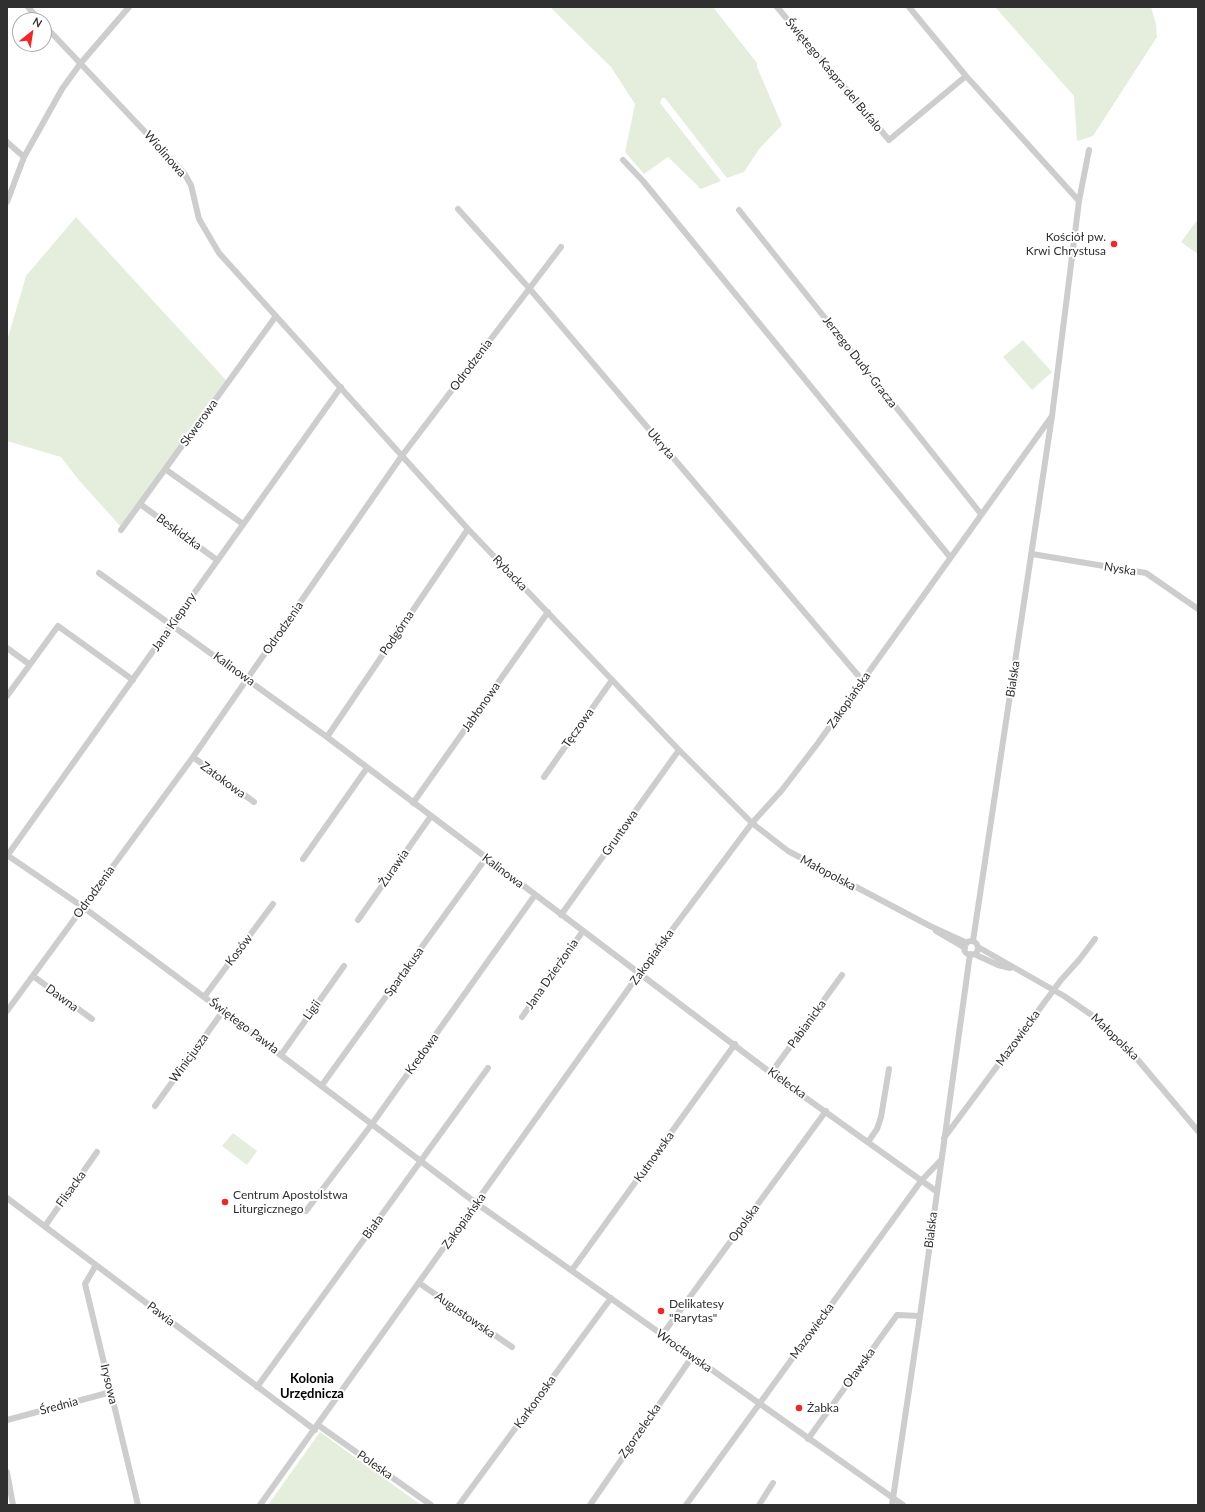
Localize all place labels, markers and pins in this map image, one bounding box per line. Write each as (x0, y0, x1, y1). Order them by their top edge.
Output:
place label: Kościół pw. Krwi Chrystusa (1026, 230, 1106, 258)
marker: Kościół pw. Krwi Chrystusa (1109, 239, 1119, 249)
place label: Centrum Apostolstwa Liturgicznego (233, 1188, 348, 1216)
marker: Centrum Apostolstwa Liturgicznego (220, 1197, 230, 1207)
place label: Delikatesy "Rarytas" (669, 1297, 724, 1325)
marker: Delikatesy "Rarytas" (656, 1306, 666, 1316)
place label: Żabka (807, 1401, 839, 1415)
marker: Żabka (794, 1403, 804, 1413)

